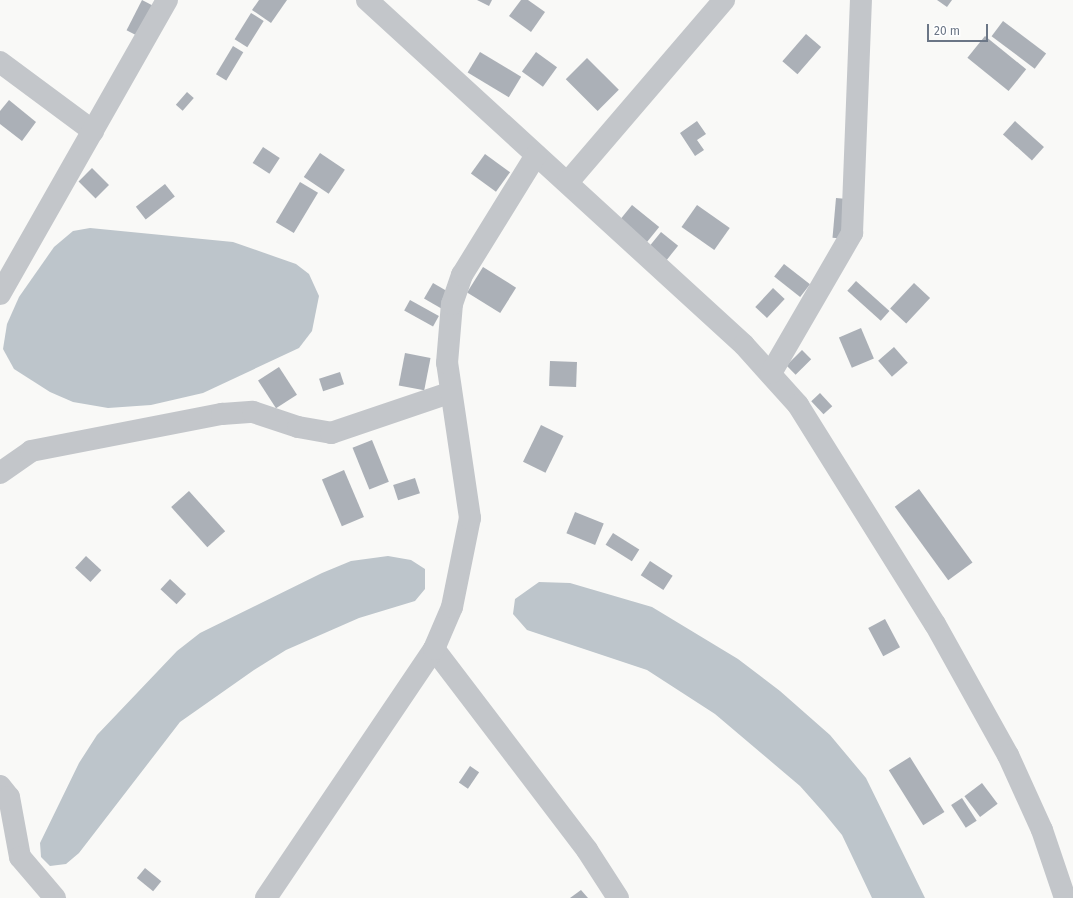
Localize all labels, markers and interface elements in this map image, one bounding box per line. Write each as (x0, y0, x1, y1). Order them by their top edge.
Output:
scale bar (929, 16, 990, 42)
text: 20 m (934, 24, 960, 38)

